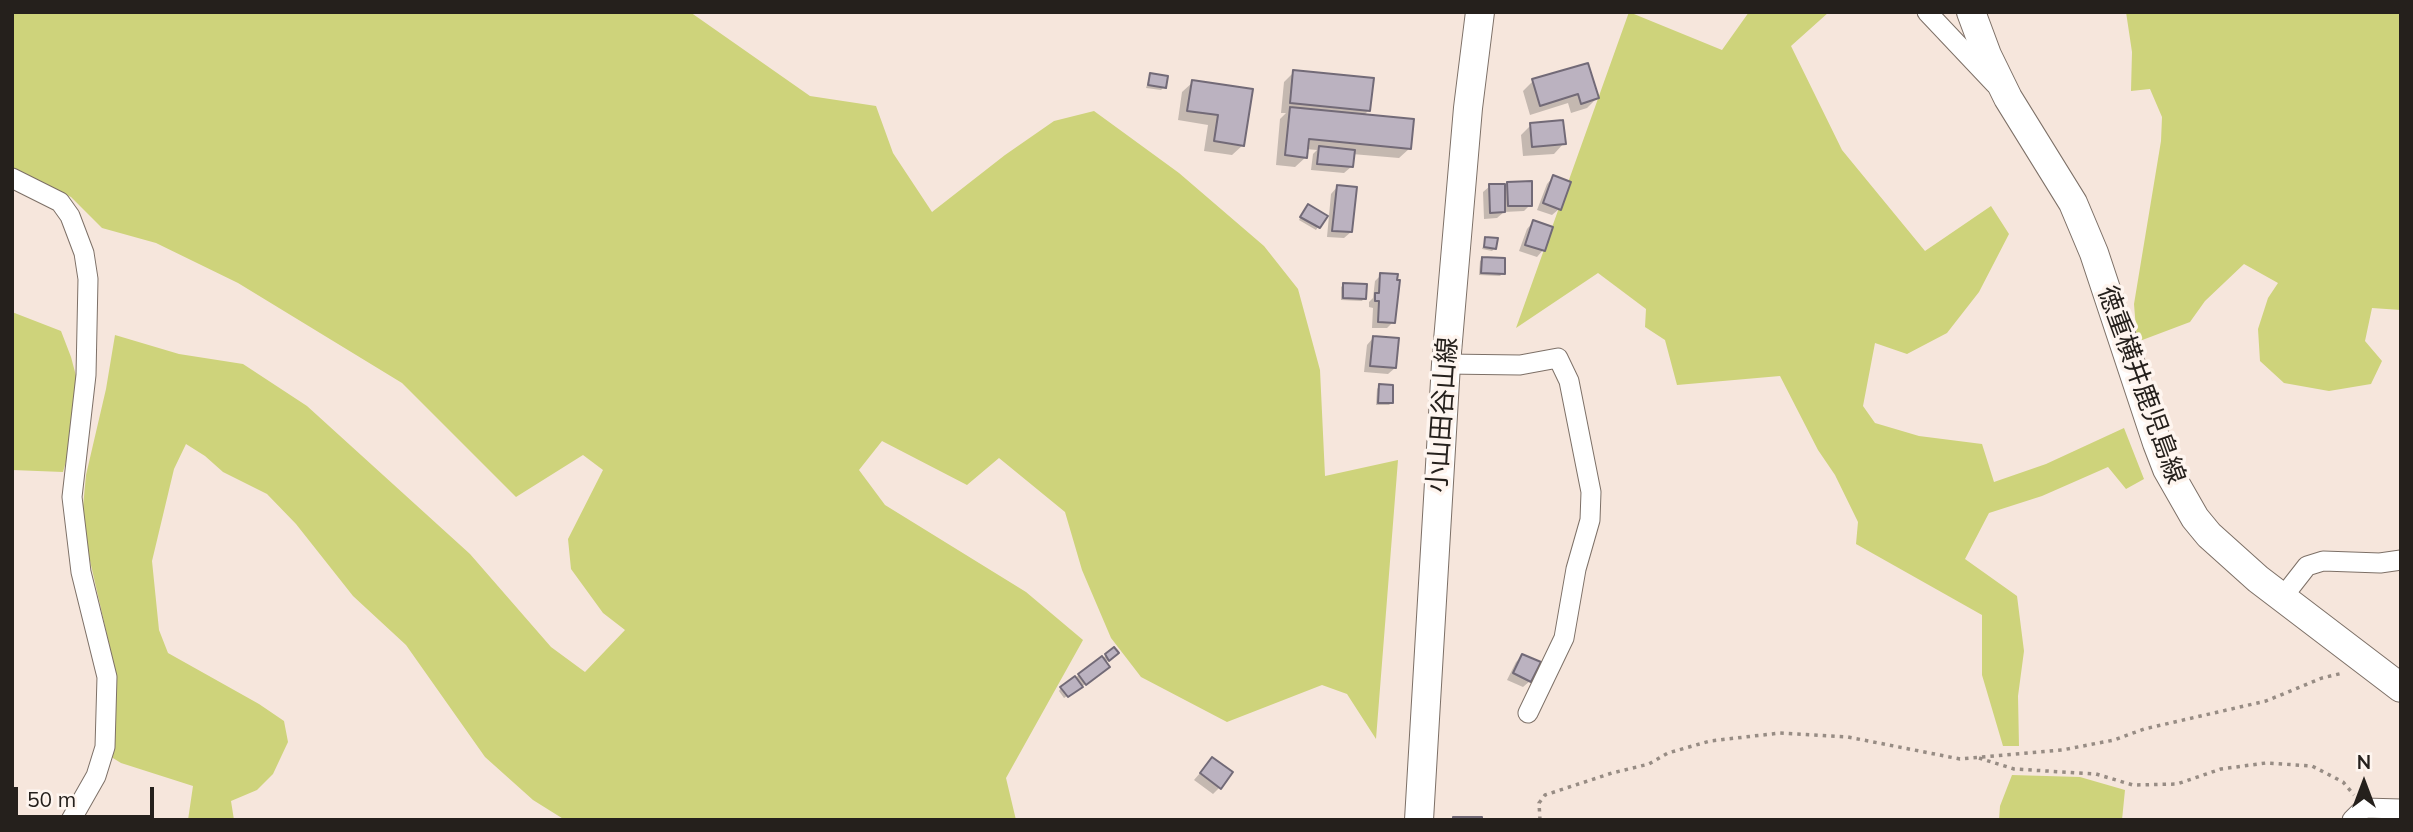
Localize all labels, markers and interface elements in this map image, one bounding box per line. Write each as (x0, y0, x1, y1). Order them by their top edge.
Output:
street label: 徳重横井鹿児島線 (2091, 282, 2191, 488)
street label: 小山田谷山線 (1422, 336, 1464, 494)
north arrow (2329, 748, 2399, 818)
text: N (2357, 750, 2371, 774)
scale bar (18, 772, 158, 816)
text: 50 m (27, 786, 76, 812)

